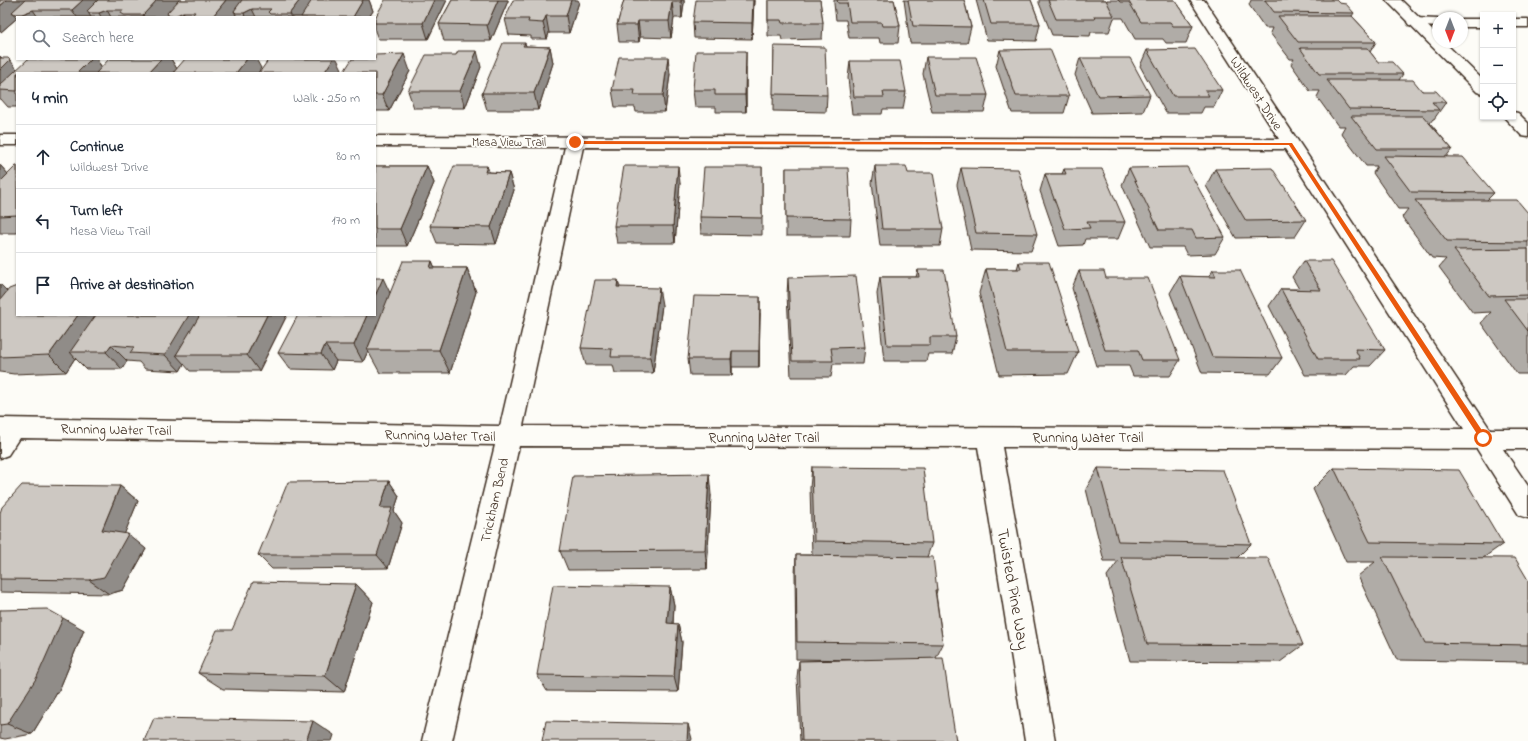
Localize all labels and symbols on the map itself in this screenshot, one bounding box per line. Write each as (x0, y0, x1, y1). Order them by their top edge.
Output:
north arrow (1432, 12, 1468, 48)
street label: Wildwest Drive (1224, 53, 1288, 135)
route end (566, 133, 584, 151)
street label: Mesa View Trail (472, 134, 546, 152)
street label: Running Water Trail (60, 419, 172, 443)
street label: Running Water Trail (384, 425, 496, 449)
street label: Running Water Trail (709, 428, 819, 450)
street label: Running Water Trail (1033, 428, 1143, 450)
route start (1474, 429, 1492, 447)
street label: Trickham Bend (476, 456, 515, 545)
street label: Twisted Pine Way (989, 527, 1035, 652)

